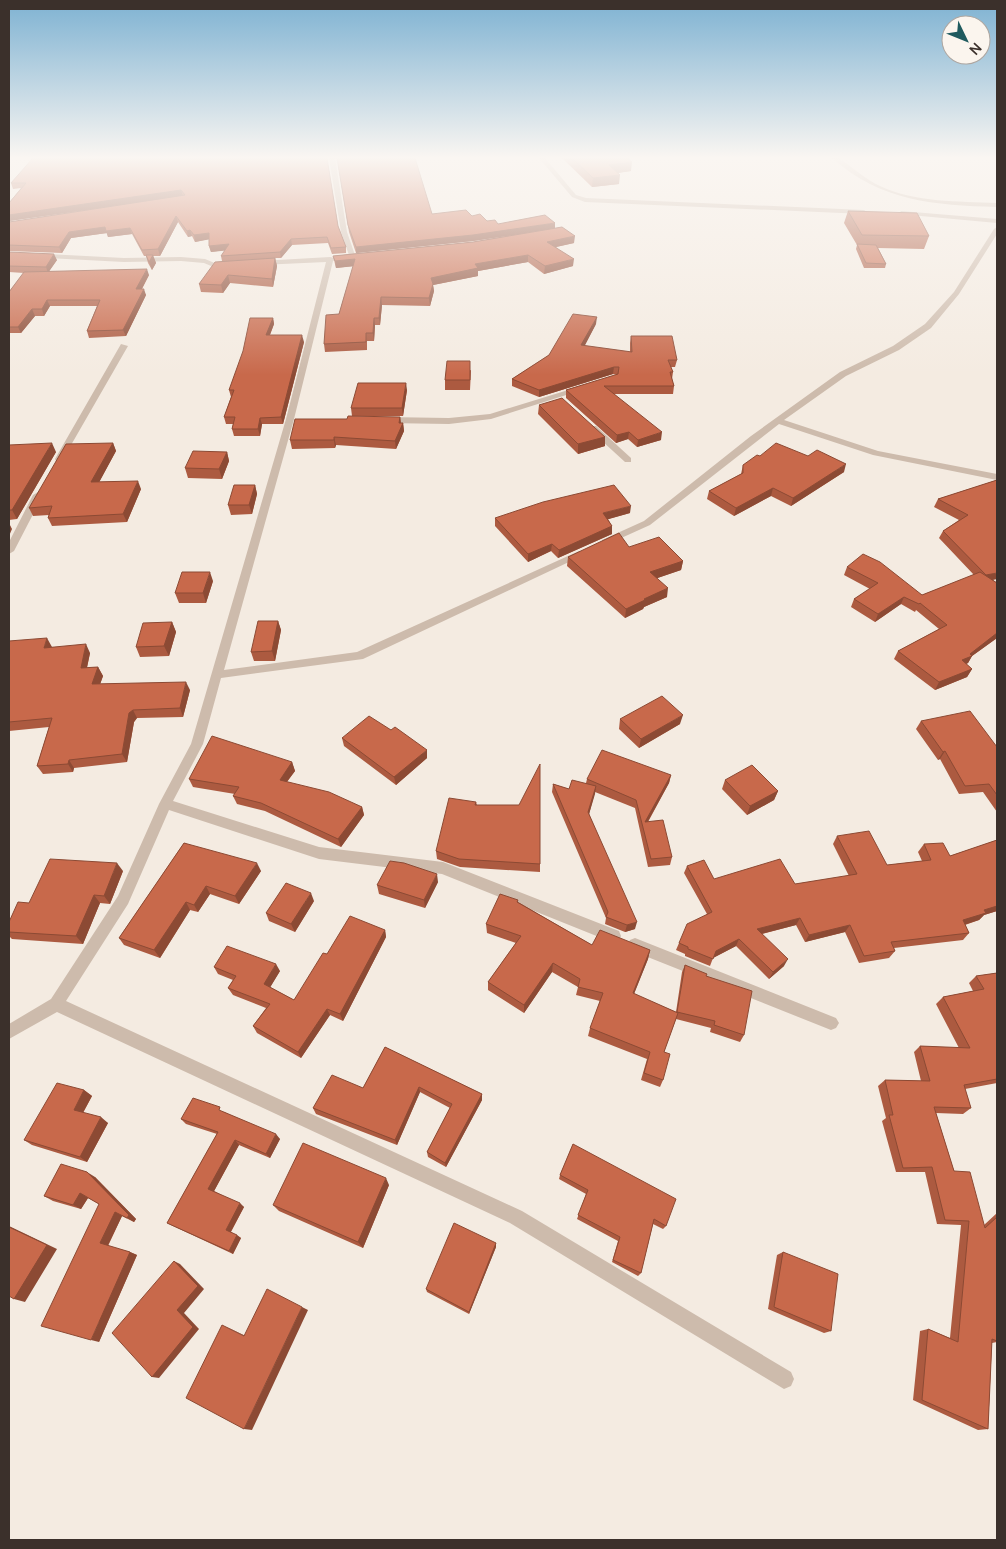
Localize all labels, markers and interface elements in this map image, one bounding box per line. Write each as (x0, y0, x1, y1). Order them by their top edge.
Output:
north arrow (941, 15, 991, 65)
text: N (965, 39, 986, 59)

